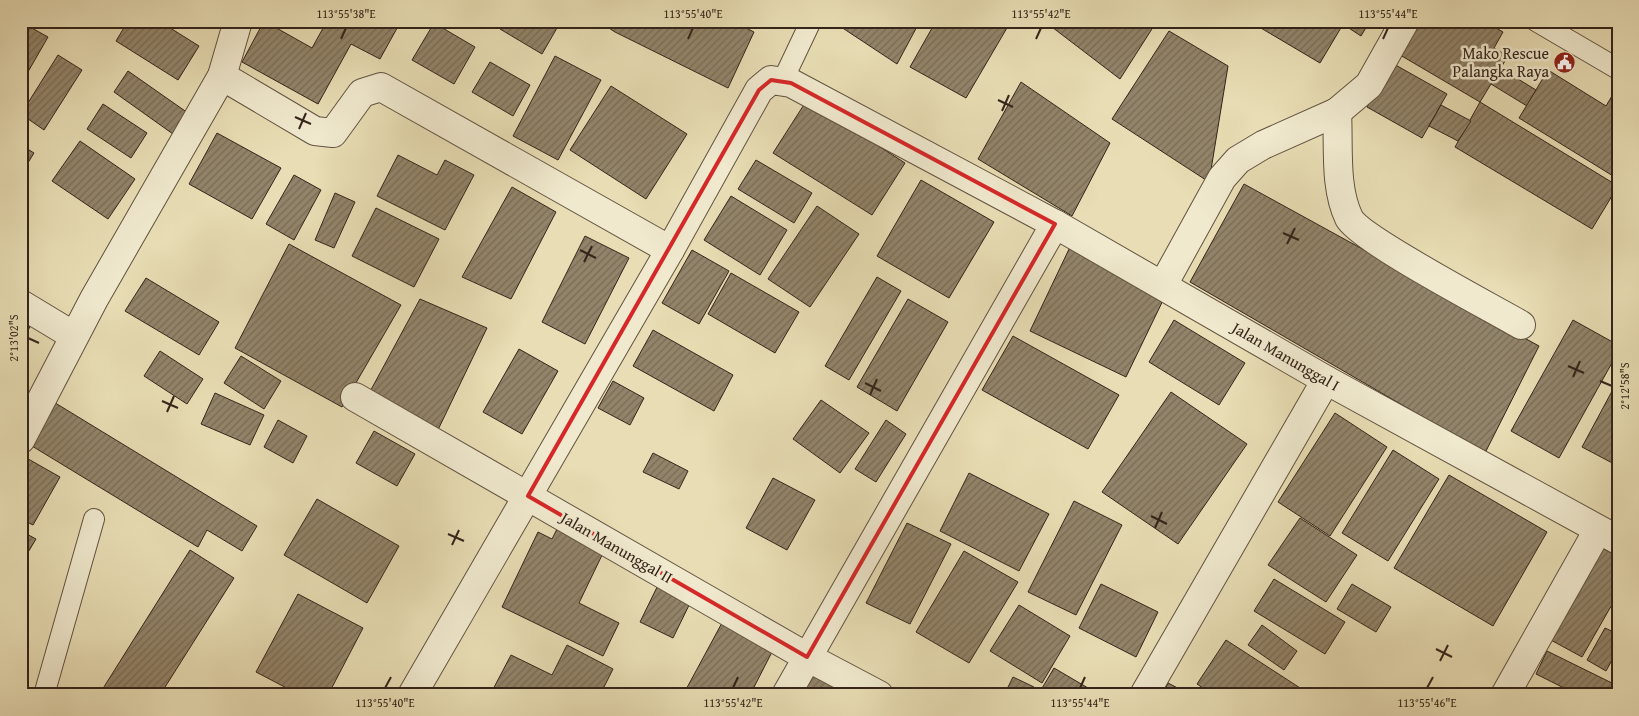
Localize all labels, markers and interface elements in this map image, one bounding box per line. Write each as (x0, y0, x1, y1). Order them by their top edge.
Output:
text: 113°55'38"E (316, 5, 376, 22)
text: 113°55'40"E (663, 5, 723, 22)
text: 113°55'42"E (1011, 5, 1071, 22)
text: 113°55'44"E (1358, 5, 1418, 22)
place label: Mako Rescue Palangka Raya (1453, 41, 1549, 83)
public building icon: Mako Rescue Palangka Raya (1553, 50, 1577, 74)
text: 2°13'02"S (5, 314, 22, 362)
street label: Jalan Manunggal I (1226, 314, 1344, 397)
text: 2°12'58"S (1616, 362, 1633, 410)
street label: Jalan Manunggal II (555, 504, 678, 589)
text: 113°55'40"E (355, 694, 415, 711)
text: 113°55'42"E (703, 694, 763, 711)
text: 113°55'44"E (1050, 694, 1110, 711)
text: 113°55'46"E (1397, 694, 1457, 711)

